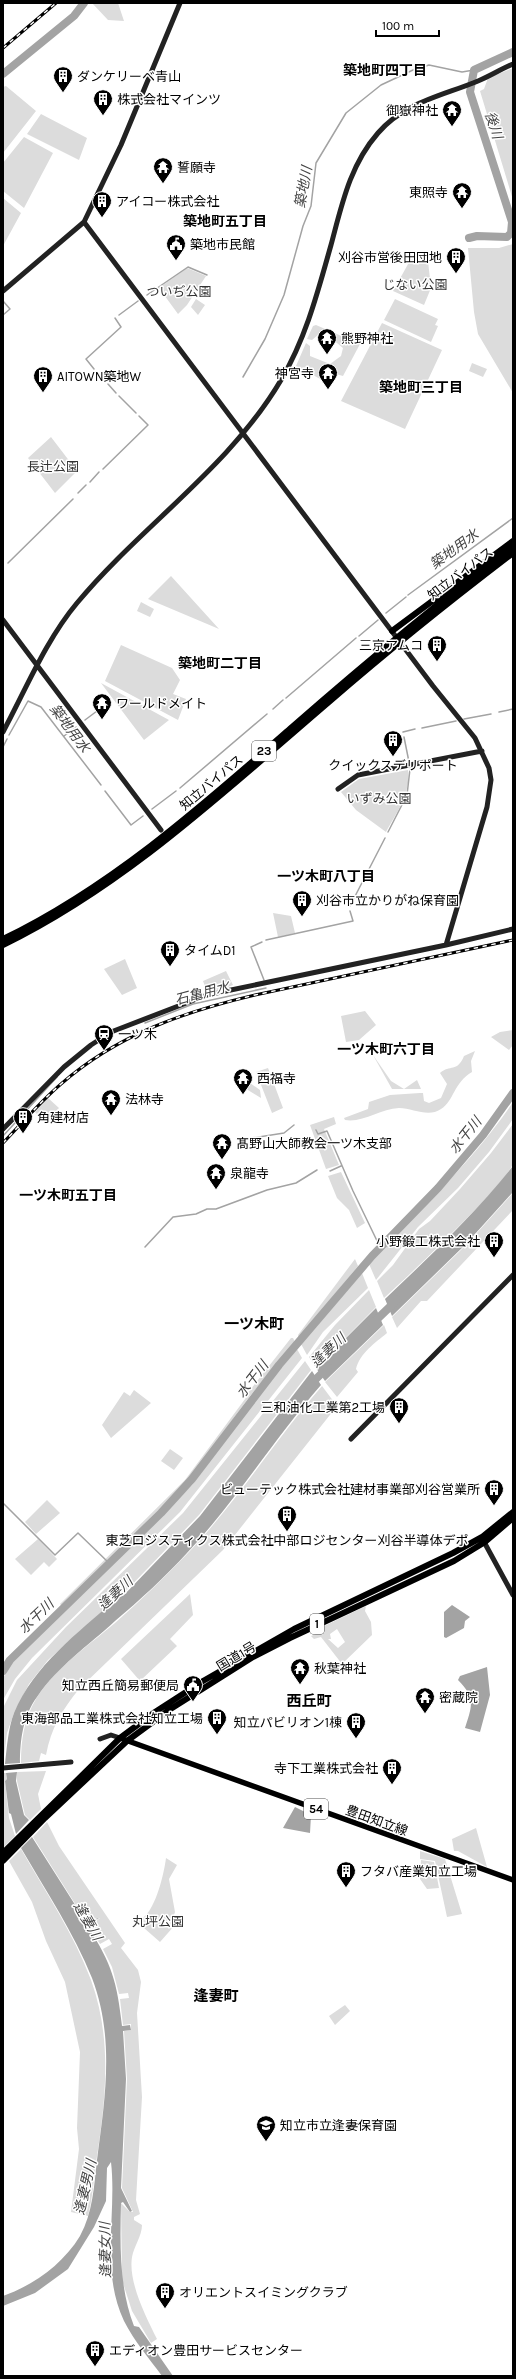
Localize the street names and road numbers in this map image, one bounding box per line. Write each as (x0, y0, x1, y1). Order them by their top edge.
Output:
street label: 知立バイパス (425, 544, 496, 603)
road number: 23 (252, 741, 276, 761)
street label: 知立バイパス (177, 752, 246, 813)
road number: 1 (310, 1614, 324, 1634)
street label: 国道1号 (214, 1639, 259, 1674)
road number: 54 (304, 1799, 328, 1819)
street label: 豊田知立線 (344, 1802, 410, 1839)

